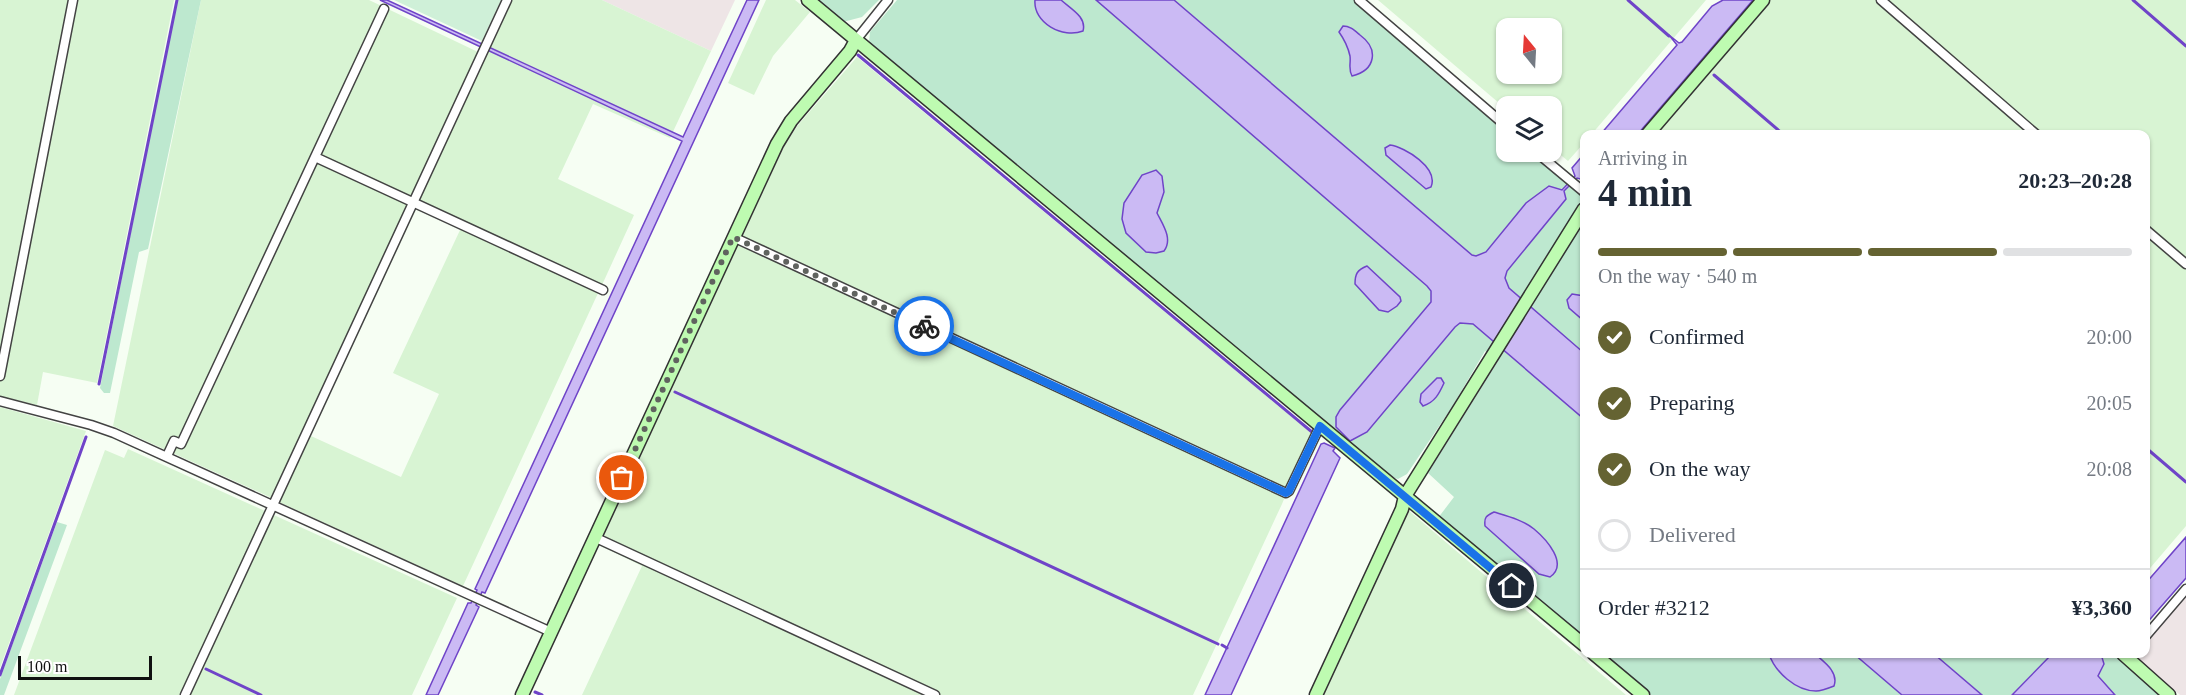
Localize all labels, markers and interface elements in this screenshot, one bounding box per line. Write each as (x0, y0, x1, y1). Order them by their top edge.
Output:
north arrow (1496, 18, 1562, 84)
map controls (1496, 18, 1562, 162)
button: layers (1496, 96, 1562, 162)
text: Arriving in (1598, 147, 1687, 169)
text: 20:23–20:28 (2018, 168, 2132, 193)
text: 4 min (1598, 171, 1692, 214)
text: On the way · 540 m (1598, 265, 1757, 287)
courier (894, 296, 954, 356)
icon: bike (908, 310, 941, 343)
icon: check (1598, 321, 1631, 354)
text: Confirmed (1649, 324, 1744, 349)
text: 20:00 (2086, 326, 2132, 348)
icon: check (1598, 387, 1631, 420)
text: Preparing (1649, 390, 1735, 415)
text: 20:05 (2086, 392, 2132, 414)
pin (596, 452, 647, 503)
icon: check (1598, 453, 1631, 486)
text: On the way (1649, 456, 1750, 481)
text: 20:08 (2086, 458, 2132, 480)
icon: bag (605, 461, 638, 494)
text: Delivered (1649, 522, 1736, 547)
pin (1486, 560, 1537, 611)
icon: home (1495, 569, 1528, 602)
text: Order #3212 (1598, 595, 1710, 620)
text: ¥3,360 (2072, 595, 2132, 620)
scale bar (18, 653, 152, 680)
text: 100 m (27, 658, 67, 675)

